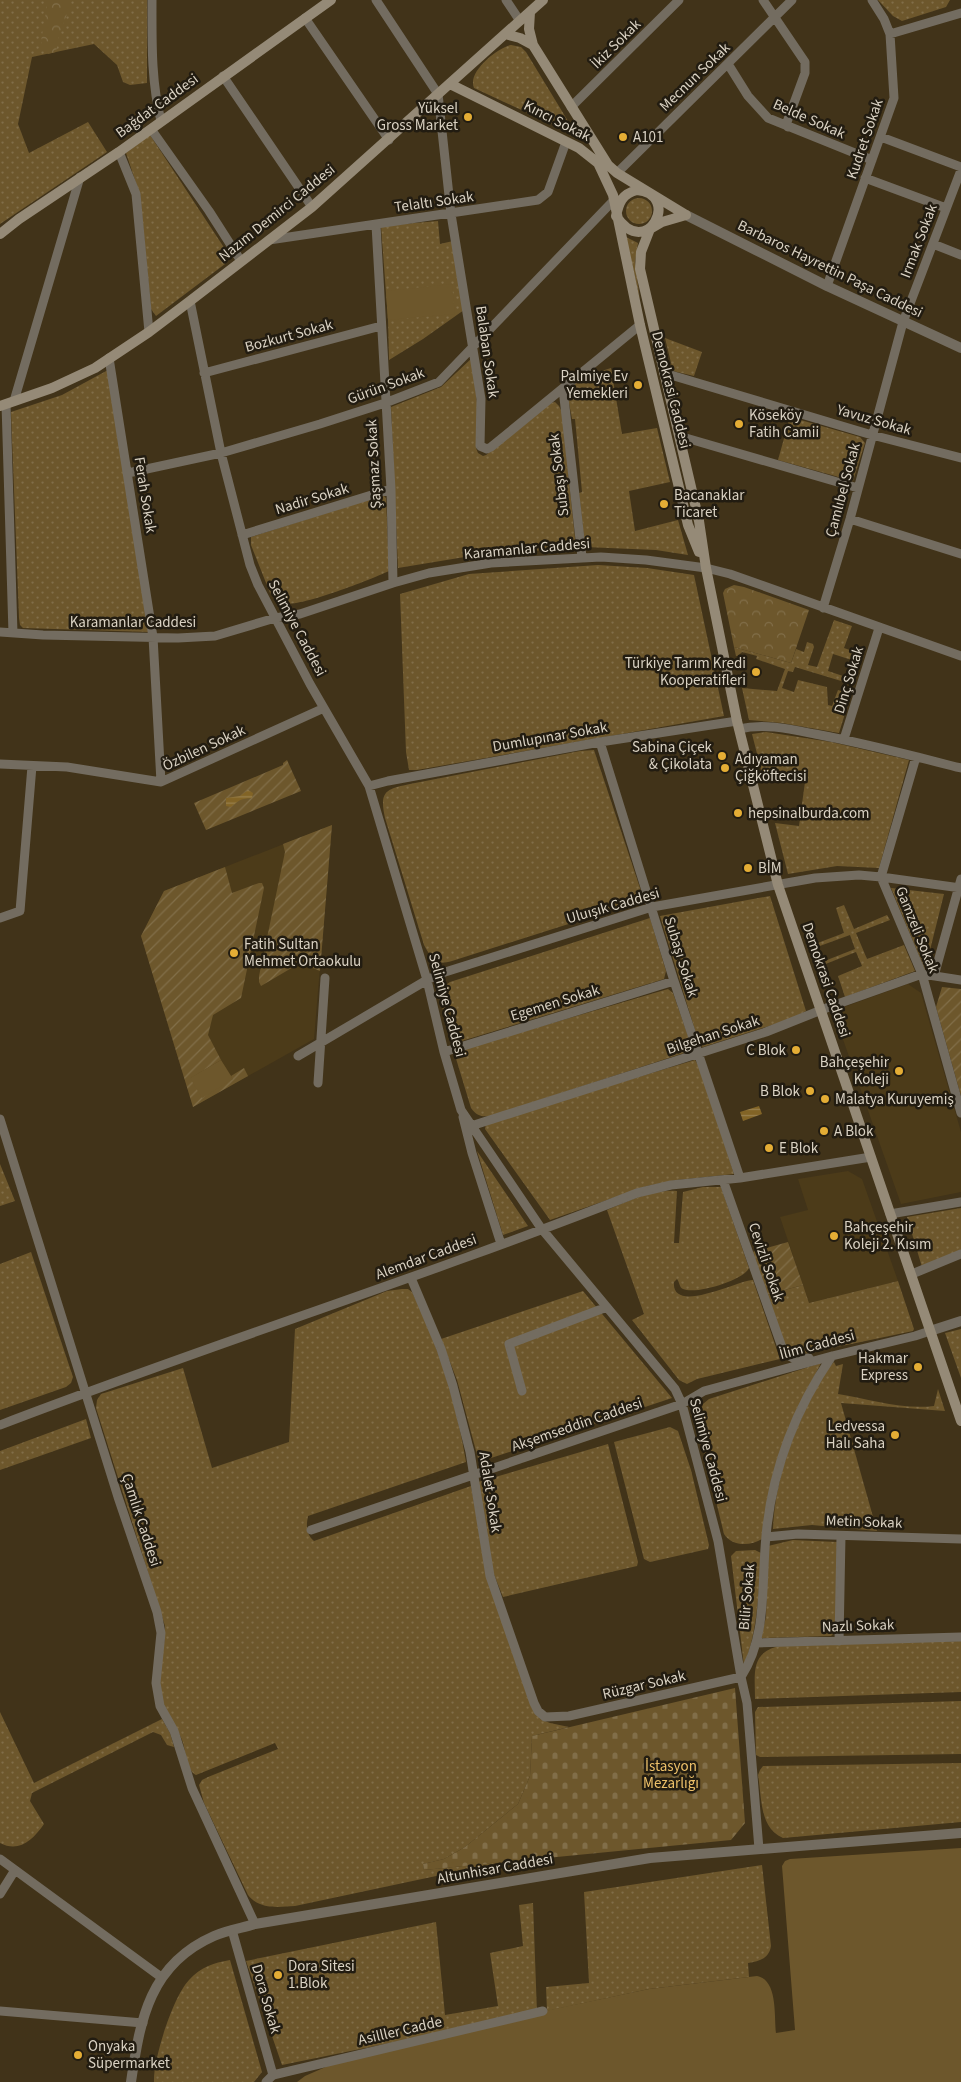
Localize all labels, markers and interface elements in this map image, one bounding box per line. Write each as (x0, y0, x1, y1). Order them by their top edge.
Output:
street label: İkiz Sokak (586, 14, 646, 74)
street label: Mecnun Sokak (655, 37, 735, 116)
street label: Bağdat Caddesi (111, 69, 203, 143)
street label: Belde Sokak (769, 94, 849, 145)
street label: Kıncı Sokak (520, 95, 595, 147)
street label: Kudret Sokak (841, 95, 889, 182)
place label: Yüksel Gross Market (377, 98, 458, 136)
marker: Yüksel Gross Market (462, 111, 474, 123)
place label: A101 (633, 127, 664, 148)
marker: A101 (617, 131, 629, 143)
street label: Nazım Demirci Caddesi (214, 159, 340, 267)
street label: Telaltı Sokak (393, 186, 476, 218)
street label: Irmak Sokak (895, 200, 943, 281)
street label: Barbaros Hayrettin Paşa Caddesi (734, 215, 926, 323)
street label: Balaban Sokak (470, 304, 504, 400)
street label: Bozkurt Sokak (243, 314, 336, 358)
street label: Demokrasi Caddesi (646, 329, 696, 451)
street label: Gürün Sokak (345, 362, 428, 410)
place label: Palmiye Ev Yemekleri (560, 366, 628, 404)
marker: Palmiye Ev Yemekleri (632, 379, 644, 391)
street label: Yavuz Sokak (833, 399, 914, 441)
place label: Köseköy Fatih Camii (749, 405, 819, 443)
street label: Şaşmaz Sokak (361, 418, 387, 509)
marker: Köseköy Fatih Camii (733, 418, 745, 430)
street label: Subaşı Sokak (543, 432, 574, 518)
street label: Çamlıbel Sokak (820, 440, 866, 540)
street label: Ferah Sokak (129, 456, 161, 535)
street label: Nadir Sokak (273, 478, 352, 520)
place label: Bacanaklar Ticaret (674, 485, 745, 523)
marker: Bacanaklar Ticaret (658, 498, 670, 510)
street label: Karamanlar Caddesi (463, 533, 591, 565)
street label: Selimiye Caddesi (263, 576, 331, 680)
street label: Karamanlar Caddesi (70, 612, 196, 633)
street label: Dinç Sokak (829, 643, 869, 716)
place label: Türkiye Tarım Kredi Kooperatifleri (625, 653, 746, 691)
marker: Türkiye Tarım Kredi Kooperatifleri (750, 666, 762, 678)
street label: Dumlupınar Sokak (491, 716, 610, 757)
street label: Özbilen Sokak (159, 719, 249, 776)
place label: Sabina Çiçek & Çikolata (632, 737, 713, 775)
place label: Adıyaman Çiğköftecisi (735, 749, 807, 787)
marker: Sabina Çiçek & Çikolata (716, 750, 728, 762)
marker: Adıyaman Çiğköftecisi (719, 762, 731, 774)
place label: hepsinalburda.com (748, 803, 870, 824)
marker: hepsinalburda.com (732, 807, 744, 819)
place label: BİM (758, 858, 782, 879)
marker: BİM (742, 862, 754, 874)
street label: Uluışık Caddesi (564, 883, 662, 929)
street label: Gamzeli Sokak (890, 883, 944, 977)
street label: Subaşı Sokak (659, 914, 703, 1000)
street label: Demokrasi Caddesi (796, 920, 856, 1040)
place label: Fatih Sultan Mehmet Ortaokulu (244, 934, 361, 972)
marker: Fatih Sultan Mehmet Ortaokulu (228, 947, 240, 959)
street label: Selimiye Caddesi (423, 951, 471, 1059)
street label: Egemen Sokak (508, 979, 603, 1027)
street label: Bilgehan Sokak (664, 1010, 763, 1060)
place label: C Blok (746, 1040, 787, 1061)
marker: C Blok (790, 1044, 802, 1056)
place label: Bahçeşehir Koleji (820, 1052, 890, 1090)
marker: Bahçeşehir Koleji (893, 1065, 905, 1077)
place label: B Blok (760, 1081, 801, 1102)
marker: B Blok (804, 1085, 816, 1097)
place label: Malatya Kuruyemiş (835, 1089, 954, 1110)
marker: Malatya Kuruyemiş (819, 1093, 831, 1105)
place label: A Blok (834, 1121, 874, 1142)
marker: A Blok (818, 1125, 830, 1137)
place label: E Blok (779, 1138, 819, 1159)
marker: E Blok (763, 1142, 775, 1154)
place label: Bahçeşehir Koleji 2. Kısım (844, 1217, 931, 1255)
street label: Cevizli Sokak (743, 1220, 789, 1305)
street label: Alemdar Caddesi (373, 1229, 479, 1285)
marker: Bahçeşehir Koleji 2. Kısım (828, 1230, 840, 1242)
street label: İlim Caddesi (777, 1325, 857, 1365)
place label: Hakmar Express (858, 1348, 909, 1386)
marker: Hakmar Express (912, 1361, 924, 1373)
street label: Akşemseddin Caddesi (509, 1393, 645, 1457)
street label: Selimiye Caddesi (684, 1396, 732, 1504)
place label: Ledvessa Halı Saha (826, 1416, 885, 1454)
marker: Ledvessa Halı Saha (889, 1429, 901, 1441)
street label: Adalet Sokak (473, 1450, 507, 1535)
street label: Çamlık Caddesi (116, 1471, 166, 1569)
street label: Metin Sokak (825, 1510, 903, 1534)
street label: Bilir Sokak (734, 1562, 760, 1631)
street label: Nazlı Sokak (821, 1614, 895, 1638)
street label: Rüzgar Sokak (600, 1665, 688, 1705)
park label: İstasyon Mezarlığı (643, 1756, 699, 1794)
street label: Altunhisar Caddesi (435, 1848, 555, 1890)
place label: Dora Sitesi 1.Blok (288, 1956, 355, 1994)
street label: Dora Sokak (246, 1962, 286, 2037)
marker: Dora Sitesi 1.Blok (272, 1969, 284, 1981)
street label: Asilller Cadde (356, 2011, 444, 2051)
place label: Onyaka Süpermarket (88, 2036, 170, 2074)
marker: Onyaka Süpermarket (72, 2049, 84, 2061)

